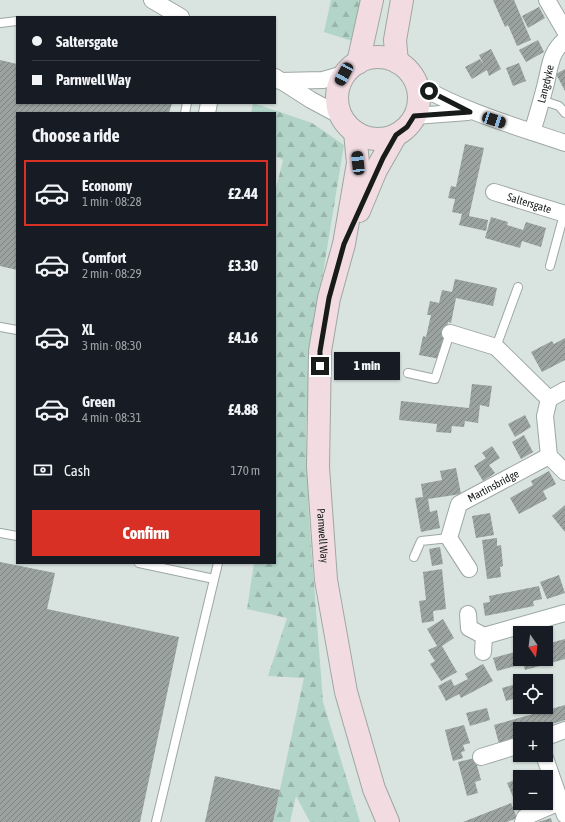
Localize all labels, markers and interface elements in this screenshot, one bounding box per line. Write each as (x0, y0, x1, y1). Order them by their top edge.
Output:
text: Saltersgate (56, 33, 118, 50)
car (333, 61, 355, 87)
street label: Langdyke (535, 64, 556, 104)
text: Parnwell Way (56, 71, 131, 88)
route start (420, 82, 438, 100)
car (481, 111, 507, 129)
text: Choose a ride (32, 125, 120, 146)
car (351, 150, 365, 176)
icon: car (34, 175, 70, 211)
text: Economy (82, 177, 132, 194)
text: £2.44 (228, 185, 258, 202)
street label: Saltersgate (506, 190, 553, 215)
text: 1 min · 08:28 (82, 194, 142, 209)
icon: car (34, 247, 70, 283)
text: Comfort (82, 249, 126, 266)
text: £3.30 (228, 257, 258, 274)
text: 2 min · 08:29 (82, 266, 142, 281)
icon: car (34, 319, 70, 355)
text: XL (82, 321, 95, 338)
text: £4.16 (228, 329, 258, 346)
text: 3 min · 08:30 (82, 338, 142, 353)
callout: 1 min (334, 352, 400, 380)
route end (311, 357, 329, 375)
text: 1 min (354, 358, 380, 373)
icon: car (34, 391, 70, 427)
text: Green (82, 393, 115, 410)
text: £4.88 (228, 401, 258, 418)
text: 4 min · 08:31 (82, 410, 142, 425)
icon: cash (32, 459, 54, 481)
text: Cash (64, 462, 90, 479)
text: 170 m (231, 463, 260, 478)
street label: Martinsbridge (465, 467, 521, 504)
street label: Parnwell Way (315, 508, 331, 564)
button: Confirm (32, 510, 260, 556)
north arrow (513, 626, 553, 666)
map controls (513, 626, 553, 810)
button: locate (513, 674, 553, 714)
button: + (513, 722, 553, 762)
button: − (513, 770, 553, 810)

